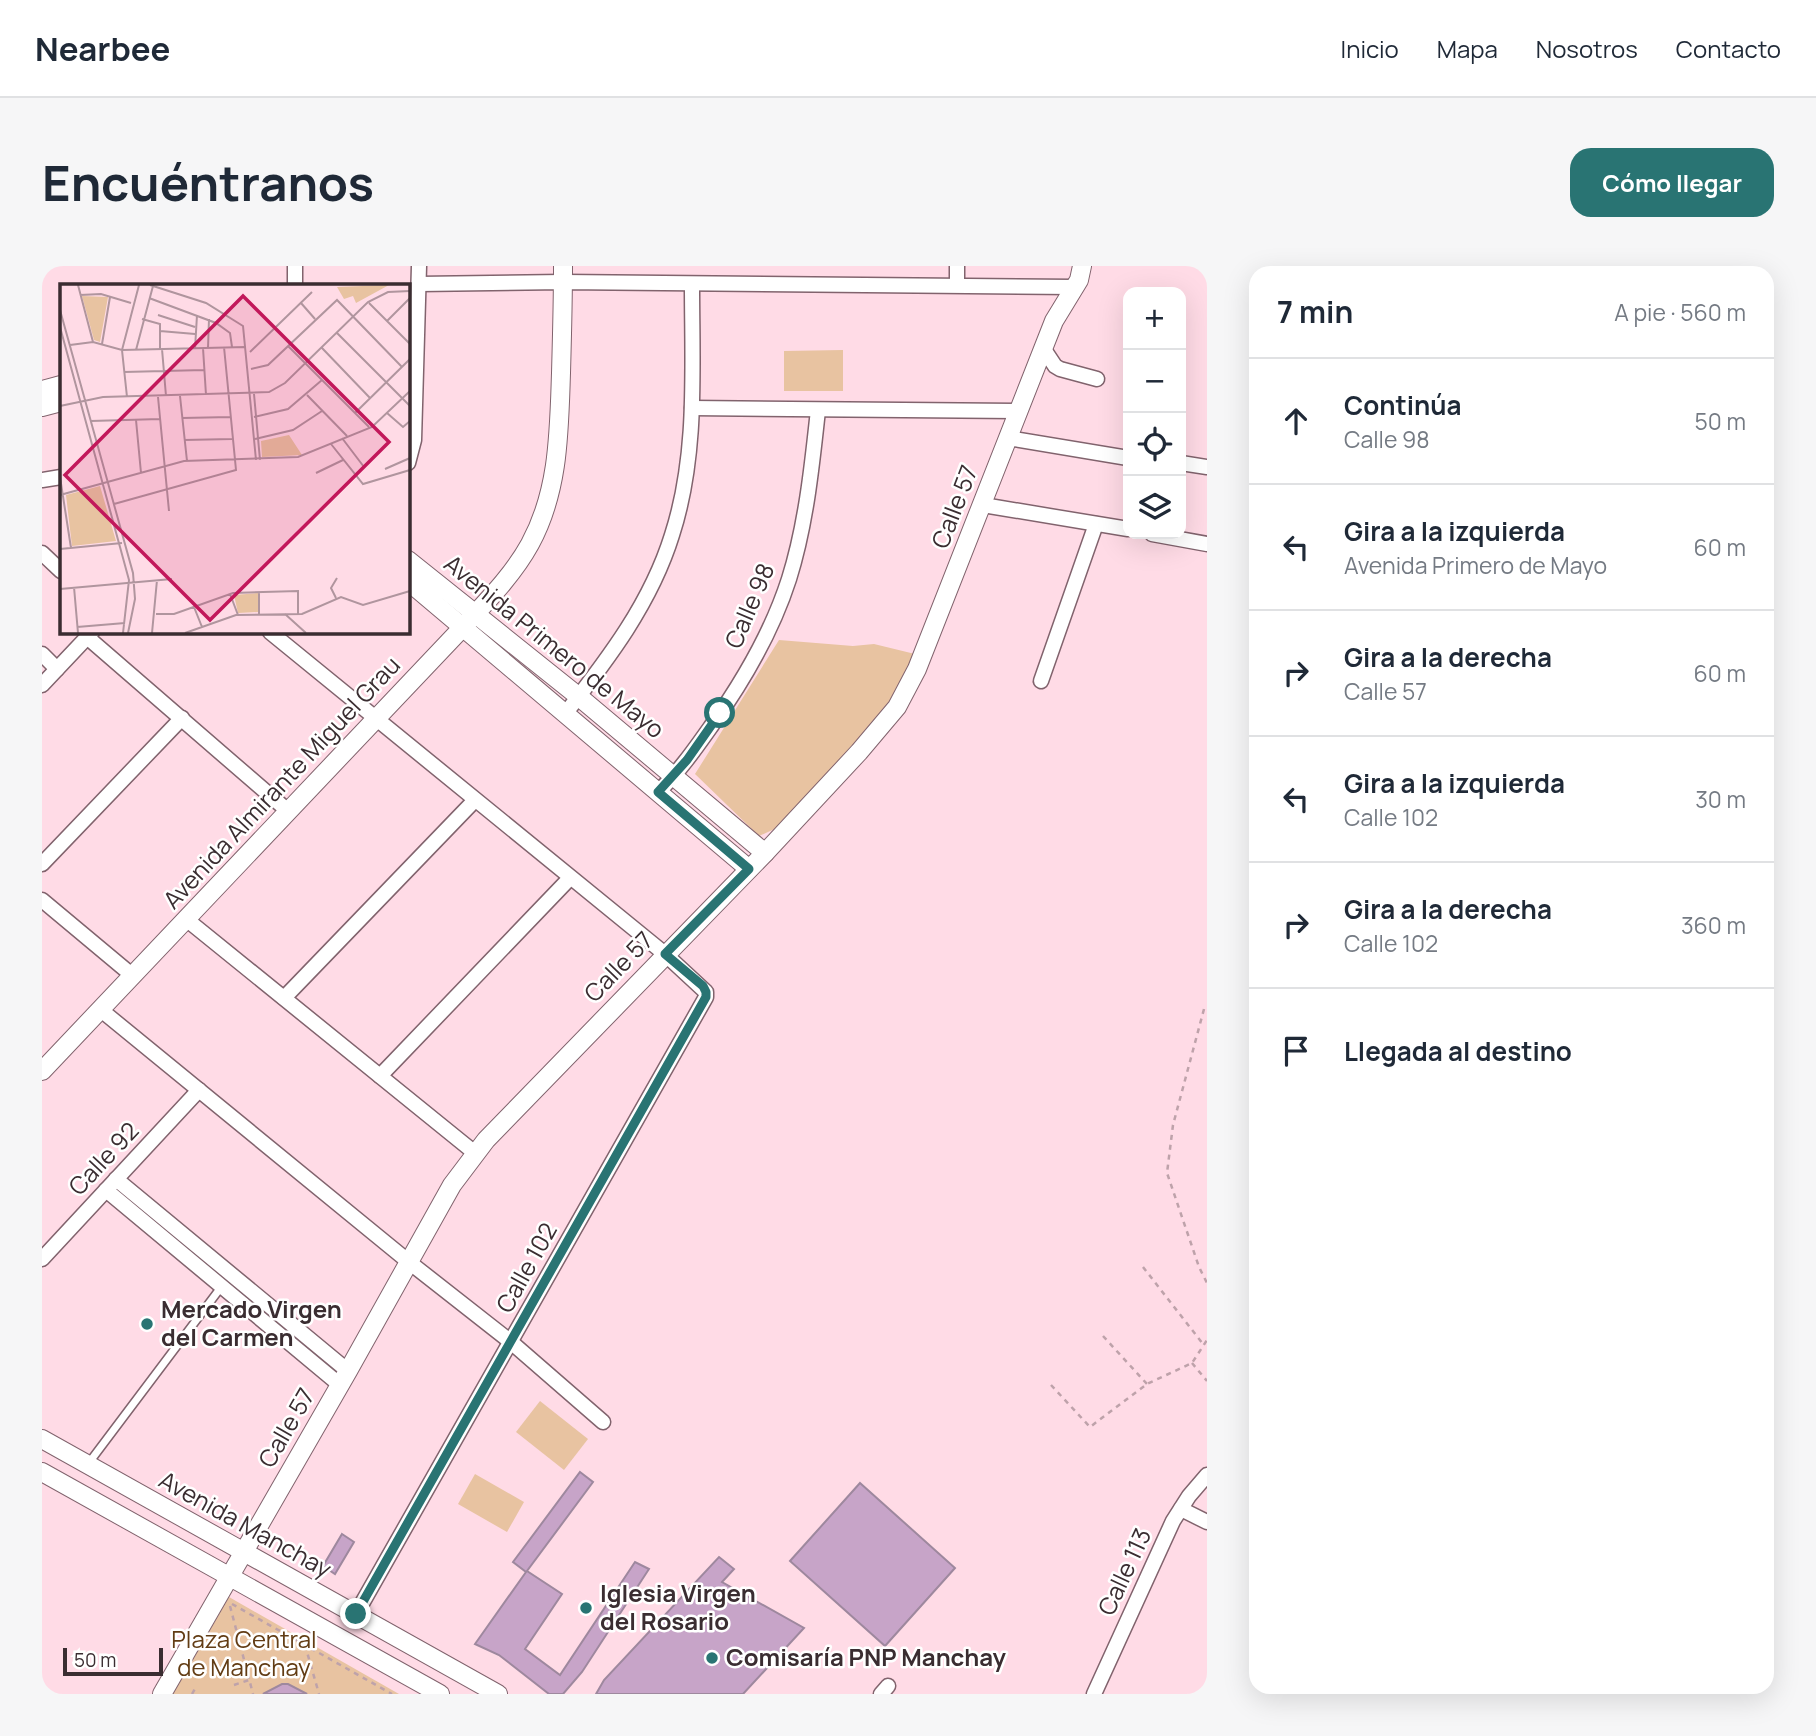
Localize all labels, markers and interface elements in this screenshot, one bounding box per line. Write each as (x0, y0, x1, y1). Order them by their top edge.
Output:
text: Nearbee (35, 26, 170, 71)
text: Inicio (1341, 32, 1399, 65)
text: Mapa (1437, 32, 1498, 65)
text: Nosotros (1536, 32, 1638, 65)
text: Contacto (1676, 32, 1781, 65)
button: Cómo llegar (1570, 148, 1774, 217)
text: Encuéntranos (42, 149, 374, 216)
inset map (60, 284, 410, 634)
map controls (1123, 287, 1186, 539)
button: + (1123, 287, 1186, 350)
text: 7 min (1277, 291, 1353, 332)
text: A pie · 560 m (1614, 296, 1746, 328)
button: − (1123, 350, 1186, 413)
text: Continúa (1344, 387, 1462, 423)
icon: ahead (1277, 402, 1315, 440)
text: 50 m (1695, 405, 1746, 437)
button: locate (1123, 413, 1186, 476)
text: Calle 98 (1344, 423, 1430, 455)
street label: Calle 57 (923, 460, 984, 553)
button: layers (1123, 476, 1186, 539)
text: Gira a la izquierda (1344, 513, 1565, 549)
icon: left (1277, 528, 1315, 566)
text: 60 m (1694, 531, 1746, 563)
street label: Avenida Primero de Mayo (438, 547, 672, 745)
text: Avenida Primero de Mayo (1344, 549, 1607, 581)
street label: Calle 98 (716, 558, 781, 653)
text: Gira a la derecha (1344, 639, 1552, 675)
street label: Avenida Almirante Miguel Grau (155, 649, 407, 915)
icon: right (1277, 654, 1315, 692)
text: 60 m (1694, 657, 1746, 689)
text: Calle 57 (1344, 675, 1427, 707)
route start (704, 697, 735, 728)
text: Gira a la izquierda (1344, 765, 1565, 801)
icon: left (1277, 780, 1315, 818)
text: 30 m (1695, 783, 1746, 815)
text: Calle 102 (1344, 801, 1438, 833)
text: Gira a la derecha (1344, 891, 1552, 927)
icon: right (1277, 906, 1315, 944)
text: 360 m (1681, 909, 1746, 941)
street label: Calle 57 (576, 923, 660, 1009)
text: Calle 102 (1344, 927, 1438, 959)
icon: arrive (1277, 1032, 1315, 1070)
text: Llegada al destino (1344, 1033, 1572, 1069)
street label: Calle 92 (60, 1114, 145, 1202)
street label: Calle 102 (487, 1216, 564, 1318)
place label: Mercado Virgen del Carmen (161, 1292, 342, 1353)
marker: Mercado Virgen del Carmen (139, 1316, 155, 1332)
street label: Calle 57 (250, 1382, 322, 1473)
street label: Avenida Manchay (154, 1463, 338, 1585)
street label: Calle 113 (1089, 1522, 1158, 1620)
place label: Iglesia Virgen del Rosario (600, 1576, 756, 1637)
route end (340, 1598, 371, 1629)
marker: Iglesia Virgen del Rosario (578, 1600, 594, 1616)
park label: Plaza Central de Manchay (171, 1622, 317, 1683)
place label: Comisaría PNP Manchay (726, 1640, 1006, 1673)
scale bar (63, 1645, 163, 1677)
text: 50 m (74, 1647, 116, 1673)
marker: Comisaría PNP Manchay (704, 1650, 720, 1666)

